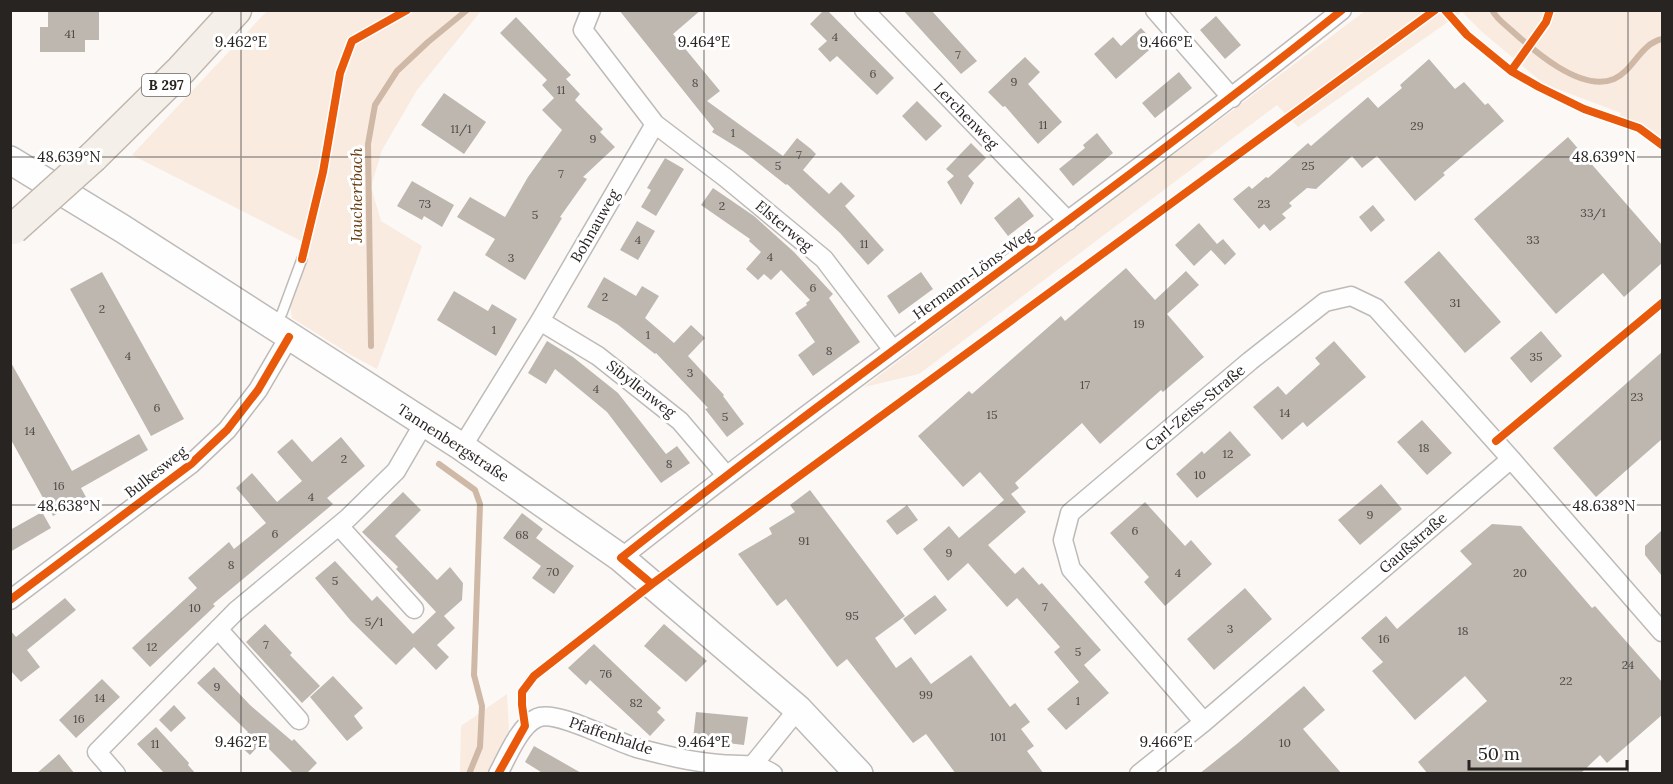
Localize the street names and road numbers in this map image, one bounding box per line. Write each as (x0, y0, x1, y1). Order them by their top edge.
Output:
road number: B 297 (142, 74, 190, 96)
street label: Lerchenweg (930, 78, 1003, 153)
street label: Bohnauweg (566, 185, 623, 266)
street label: Elsterweg (752, 196, 817, 256)
street label: Hermann-Löns-Weg (909, 223, 1037, 323)
street label: Sibyllenweg (603, 356, 680, 422)
street label: Carl-Zeiss-Straße (1141, 360, 1249, 455)
street label: Tannenbergstraße (394, 399, 513, 486)
street label: Bulkesweg (121, 441, 191, 502)
street label: Gaußstraße (1375, 508, 1450, 577)
street label: Pfaffenhalde (567, 712, 656, 759)

